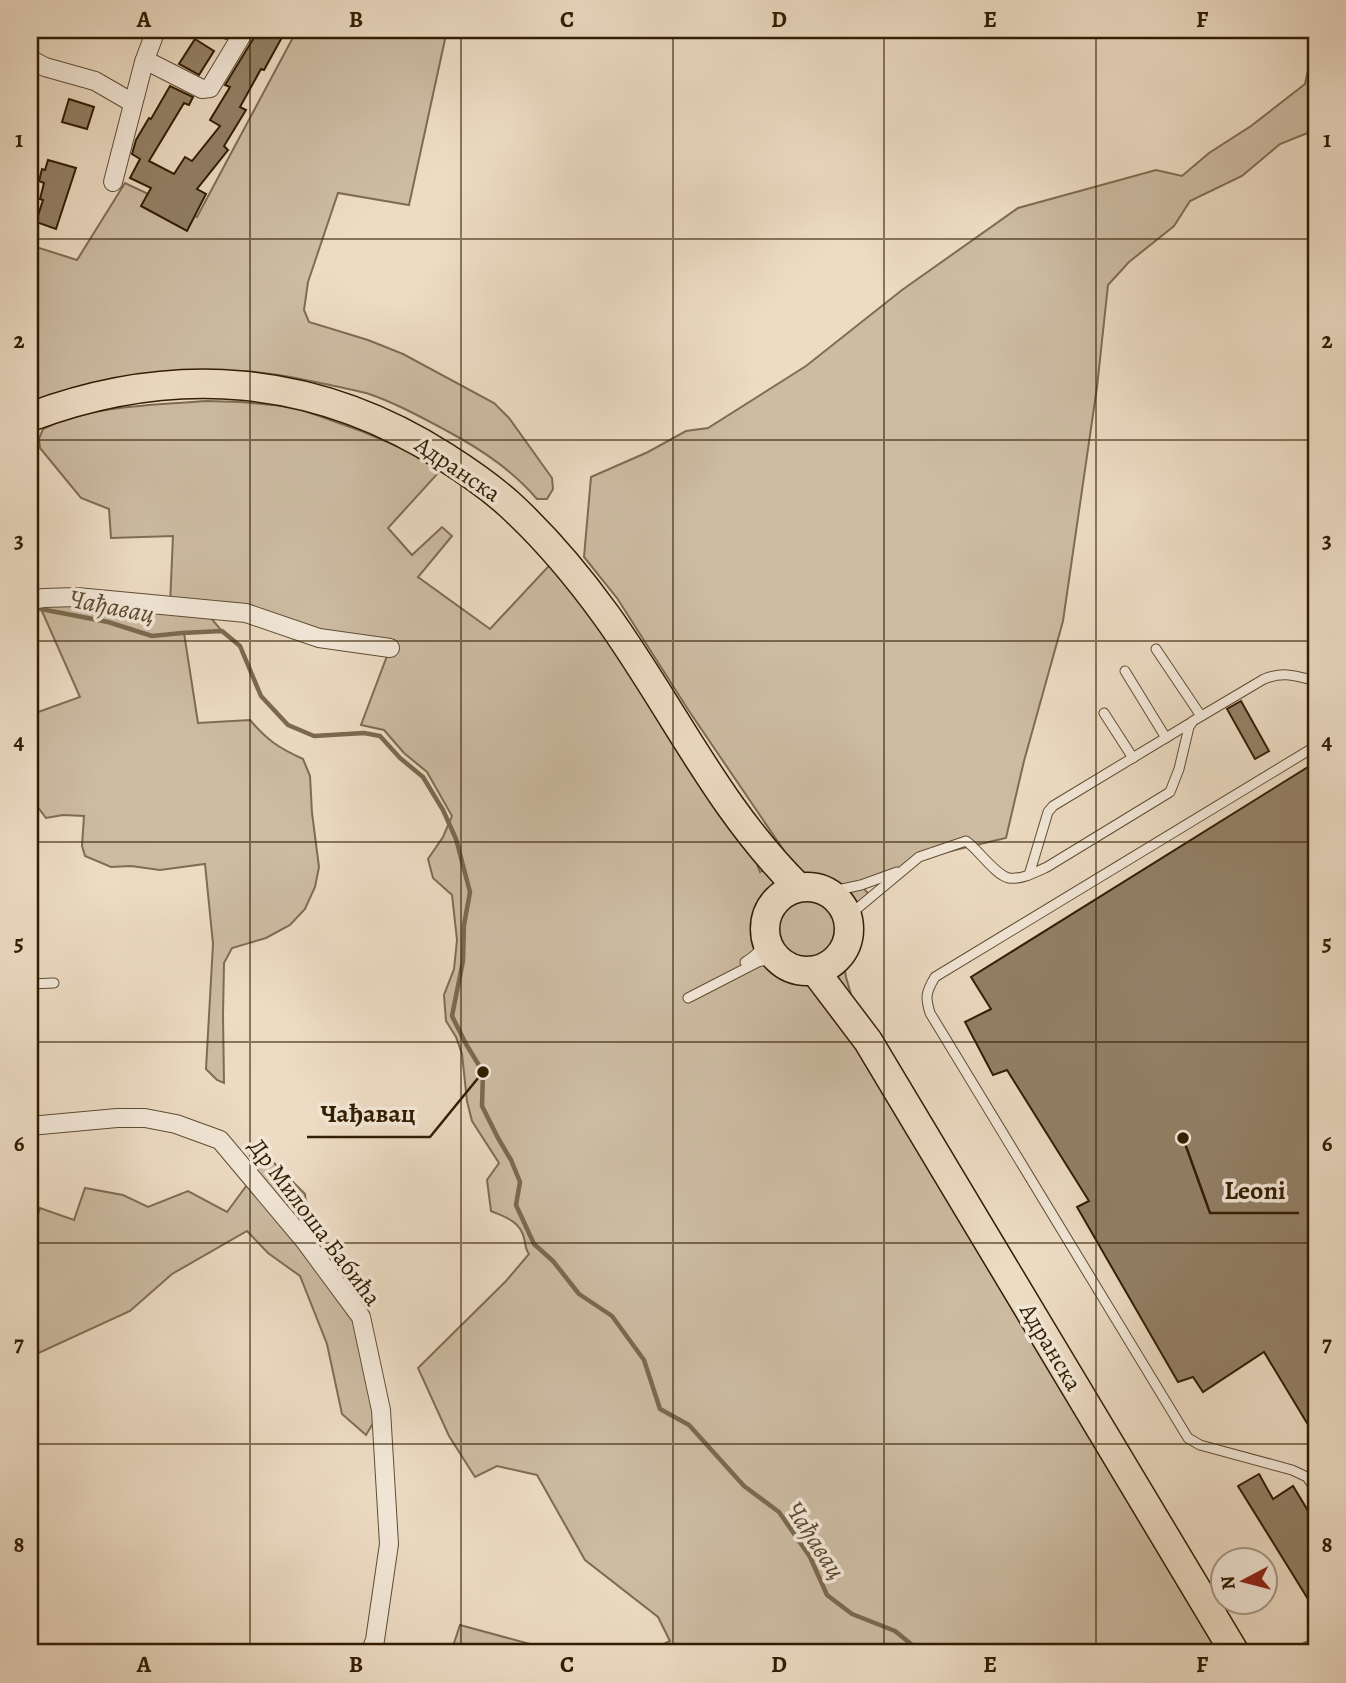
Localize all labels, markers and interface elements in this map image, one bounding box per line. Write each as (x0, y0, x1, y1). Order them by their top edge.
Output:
text: A (136, 4, 152, 35)
text: B (349, 4, 363, 35)
text: C (560, 4, 574, 35)
text: D (771, 4, 787, 35)
text: E (983, 4, 997, 35)
text: F (1196, 4, 1209, 35)
text: 1 (15, 124, 23, 155)
text: 1 (1323, 124, 1331, 155)
text: 2 (13, 325, 25, 356)
text: 2 (1321, 325, 1333, 356)
street label: Адранска (408, 428, 507, 509)
text: 3 (14, 525, 24, 556)
text: 3 (1322, 525, 1332, 556)
water label: Чађавац (66, 581, 158, 632)
text: 4 (14, 726, 25, 757)
text: 4 (1322, 726, 1333, 757)
text: 5 (14, 927, 24, 958)
text: 5 (1322, 927, 1332, 958)
callout: Чађавац (307, 1090, 430, 1137)
text: Чађавац (320, 1096, 416, 1131)
text: 6 (14, 1128, 25, 1159)
text: 6 (1322, 1128, 1333, 1159)
street label: Др Милоша Бабића (241, 1132, 389, 1312)
callout: Leoni (1210, 1166, 1299, 1213)
text: Leoni (1224, 1173, 1286, 1208)
street label: Адранска (1012, 1296, 1090, 1397)
text: 7 (14, 1328, 24, 1359)
text: 7 (1322, 1328, 1332, 1359)
water label: Чађавац (777, 1495, 854, 1586)
text: 8 (13, 1529, 25, 1560)
text: 8 (1321, 1529, 1333, 1560)
north arrow (1210, 1546, 1280, 1616)
text: N (1214, 1574, 1242, 1591)
text: A (136, 1649, 152, 1680)
text: B (349, 1649, 363, 1680)
text: C (560, 1649, 574, 1680)
text: D (771, 1649, 787, 1680)
text: E (983, 1649, 997, 1680)
text: F (1196, 1649, 1209, 1680)

